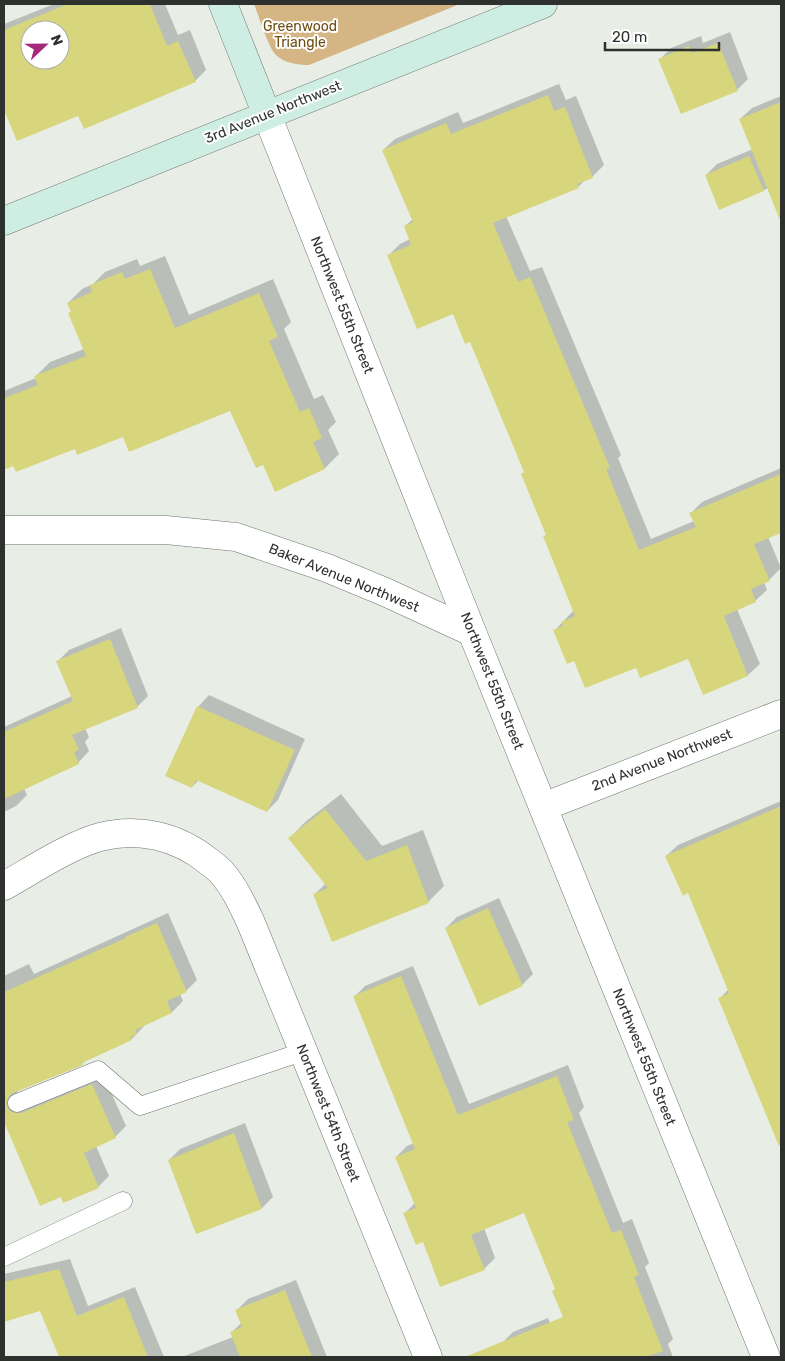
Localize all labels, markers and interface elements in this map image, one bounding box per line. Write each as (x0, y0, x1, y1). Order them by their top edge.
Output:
park label: Greenwood Triangle (263, 18, 337, 51)
north arrow (20, 20, 70, 70)
scale bar (605, 20, 719, 52)
text: 20 m (612, 28, 647, 46)
text: N (47, 32, 66, 48)
street label: 3rd Avenue Northwest (202, 77, 344, 147)
street label: Northwest 55th Street (307, 234, 378, 377)
street label: Baker Avenue Northwest (266, 540, 422, 616)
street label: Northwest 55th Street (457, 610, 528, 753)
street label: 2nd Avenue Northwest (589, 725, 735, 795)
street label: Northwest 55th Street (609, 986, 680, 1129)
street label: Northwest 54th Street (293, 1042, 364, 1185)

